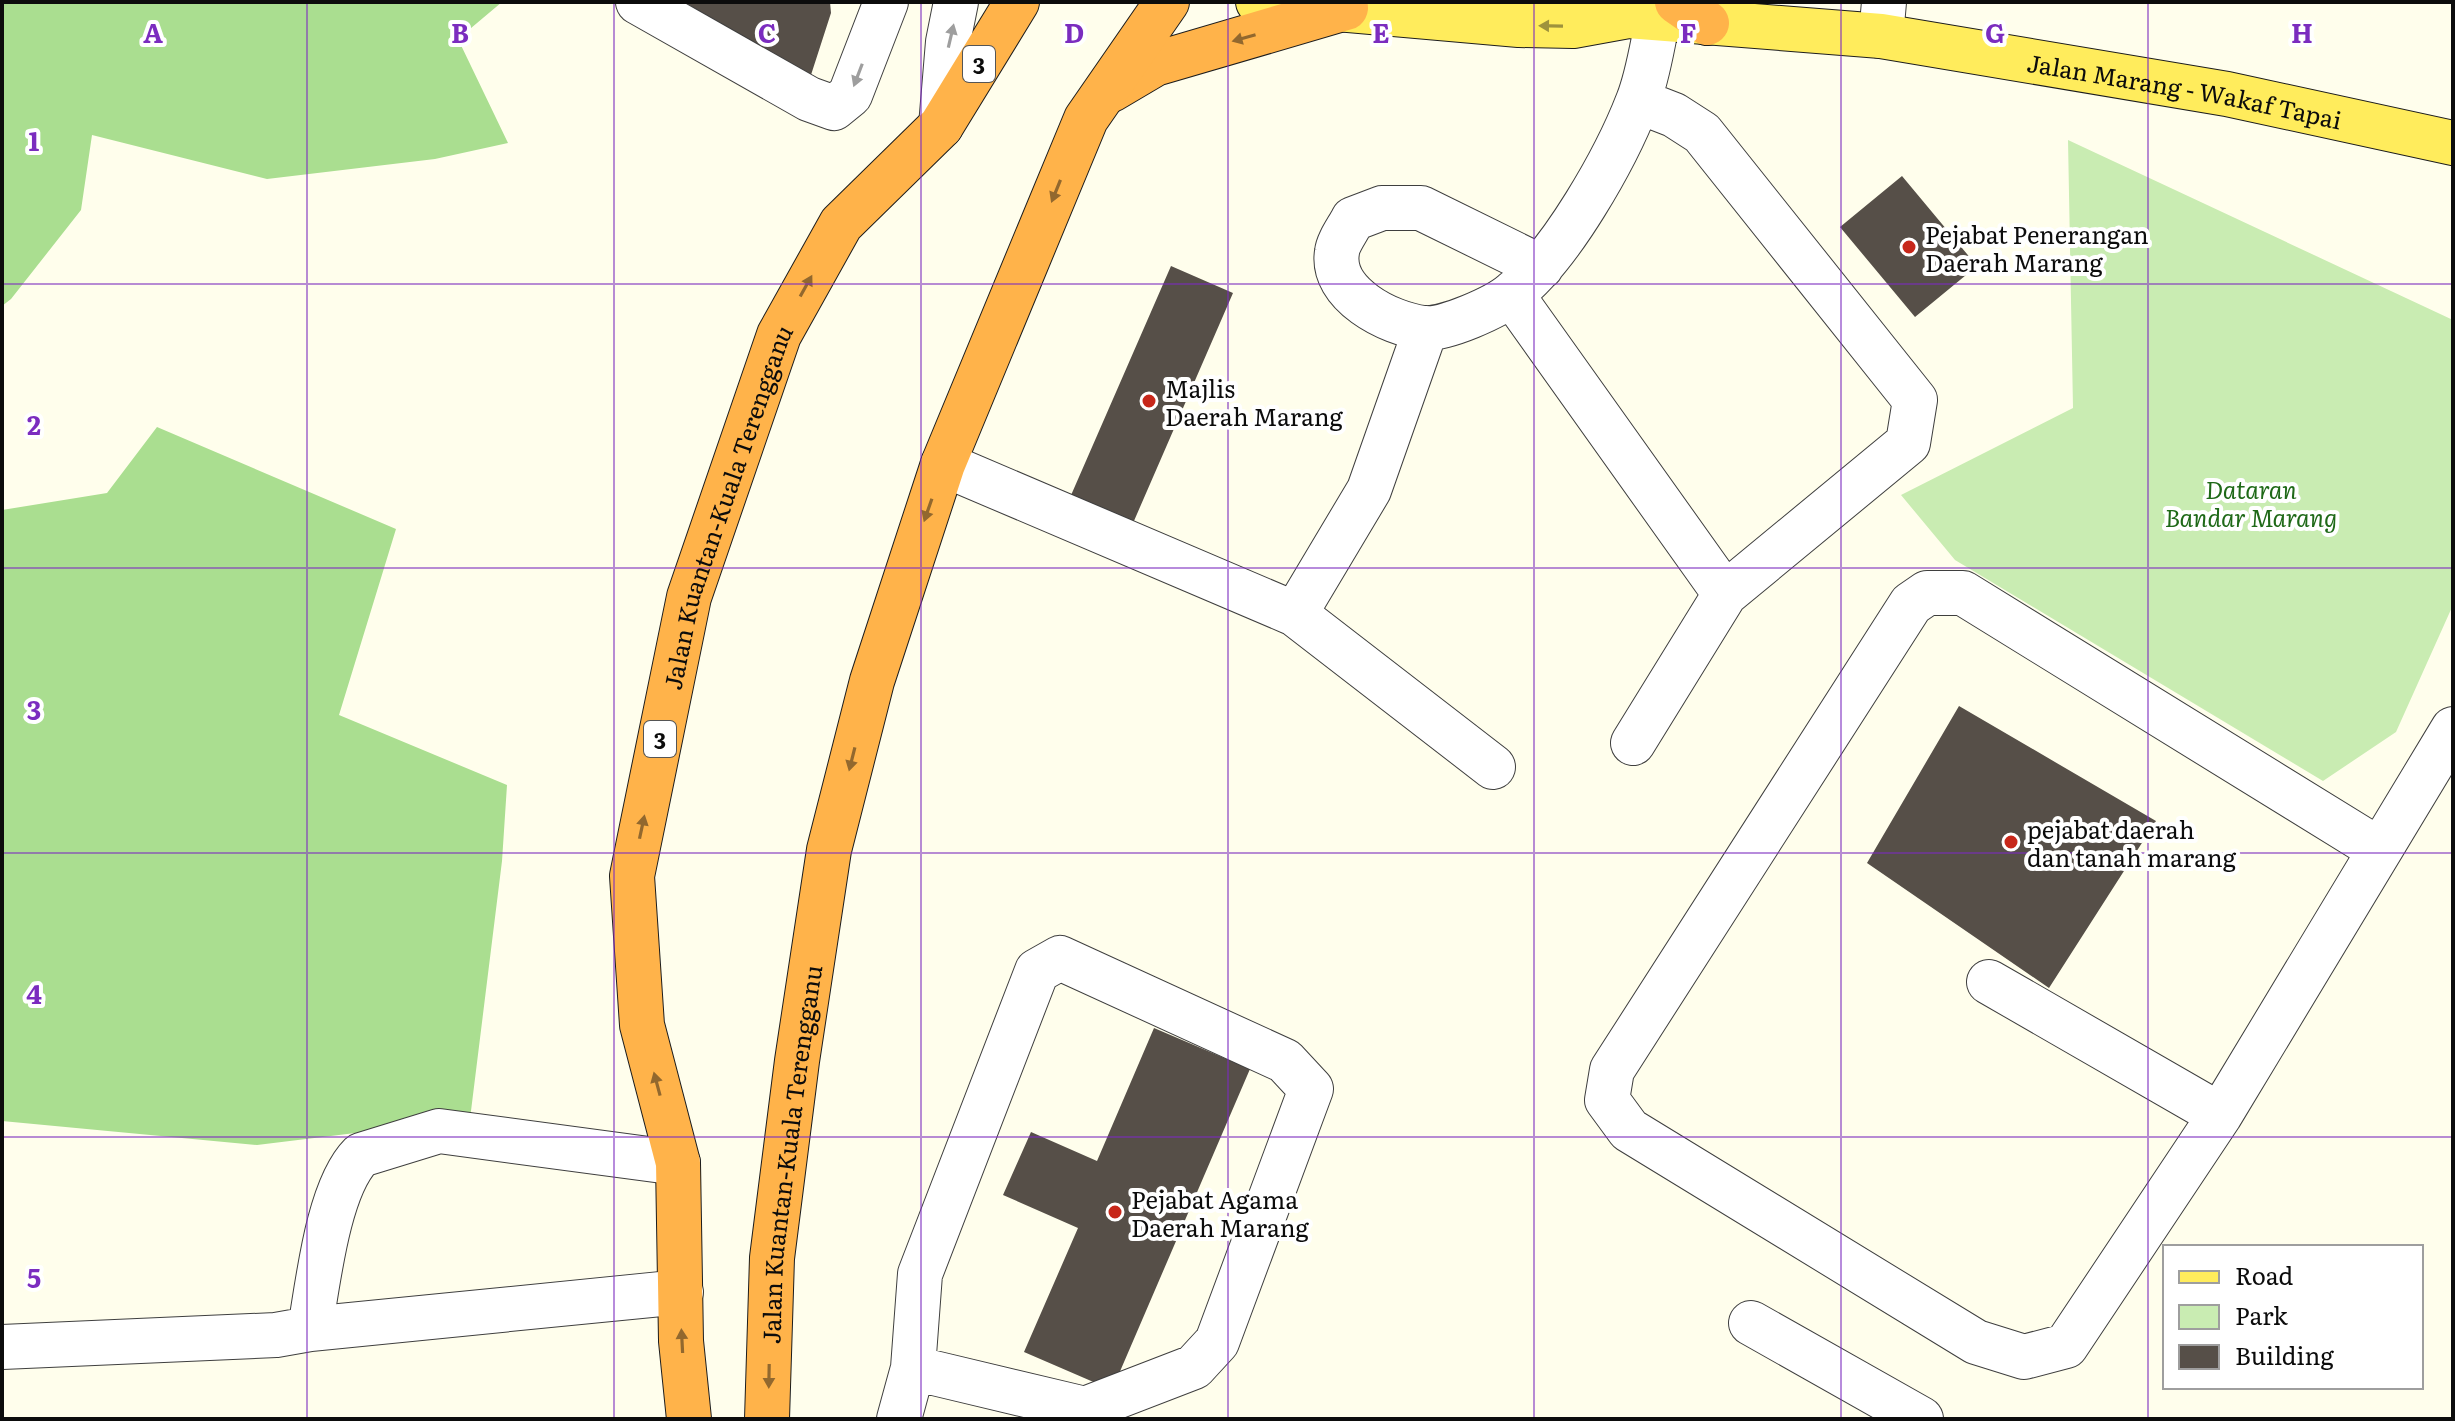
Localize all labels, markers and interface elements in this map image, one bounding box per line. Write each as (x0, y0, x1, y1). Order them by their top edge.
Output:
text: A (143, 12, 163, 51)
text: B (451, 12, 469, 51)
text: C (758, 12, 776, 51)
text: D (1064, 12, 1084, 51)
text: E (1372, 12, 1390, 51)
text: F (1680, 12, 1696, 51)
text: G (1985, 12, 2005, 51)
text: H (2291, 12, 2313, 51)
one-way arrow (1538, 19, 1563, 32)
one-way arrow (945, 24, 958, 49)
one-way arrow (1232, 32, 1256, 45)
street label: Jalan Marang - Wakaf Tapai (2025, 43, 2345, 136)
road number: 3 (963, 46, 995, 82)
one-way arrow (851, 63, 864, 87)
text: 1 (29, 120, 40, 159)
one-way arrow (1049, 179, 1062, 203)
place label: Pejabat Penerangan Daerah Marang (1925, 216, 2149, 279)
marker: Pejabat Penerangan Daerah Marang (1900, 238, 1918, 256)
one-way arrow (799, 275, 813, 297)
street label: Jalan Kuantan-Kuala Terengganu (653, 317, 799, 693)
place label: Majlis Daerah Marang (1165, 370, 1344, 433)
marker: Majlis Daerah Marang (1140, 392, 1158, 410)
text: 2 (27, 404, 41, 443)
park label: Dataran Bandar Marang (2165, 471, 2337, 534)
one-way arrow (921, 498, 933, 522)
text: 3 (27, 689, 41, 728)
road number: 3 (644, 721, 676, 757)
one-way arrow (846, 746, 858, 771)
place label: pejabat daerah dan tanah marang (2027, 811, 2237, 874)
one-way arrow (637, 815, 649, 840)
marker: pejabat daerah dan tanah marang (2002, 833, 2020, 851)
street label: Jalan Kuantan-Kuala Terengganu (752, 962, 829, 1344)
text: 4 (26, 973, 42, 1012)
one-way arrow (651, 1072, 663, 1097)
place label: Pejabat Agama Daerah Marang (1131, 1181, 1310, 1244)
marker: Pejabat Agama Daerah Marang (1106, 1203, 1124, 1221)
legend (2163, 1245, 2423, 1389)
text: 5 (27, 1257, 41, 1296)
text: Road (2235, 1257, 2294, 1292)
text: Park (2235, 1297, 2288, 1332)
one-way arrow (675, 1328, 688, 1353)
text: Building (2235, 1337, 2334, 1372)
one-way arrow (762, 1364, 775, 1389)

